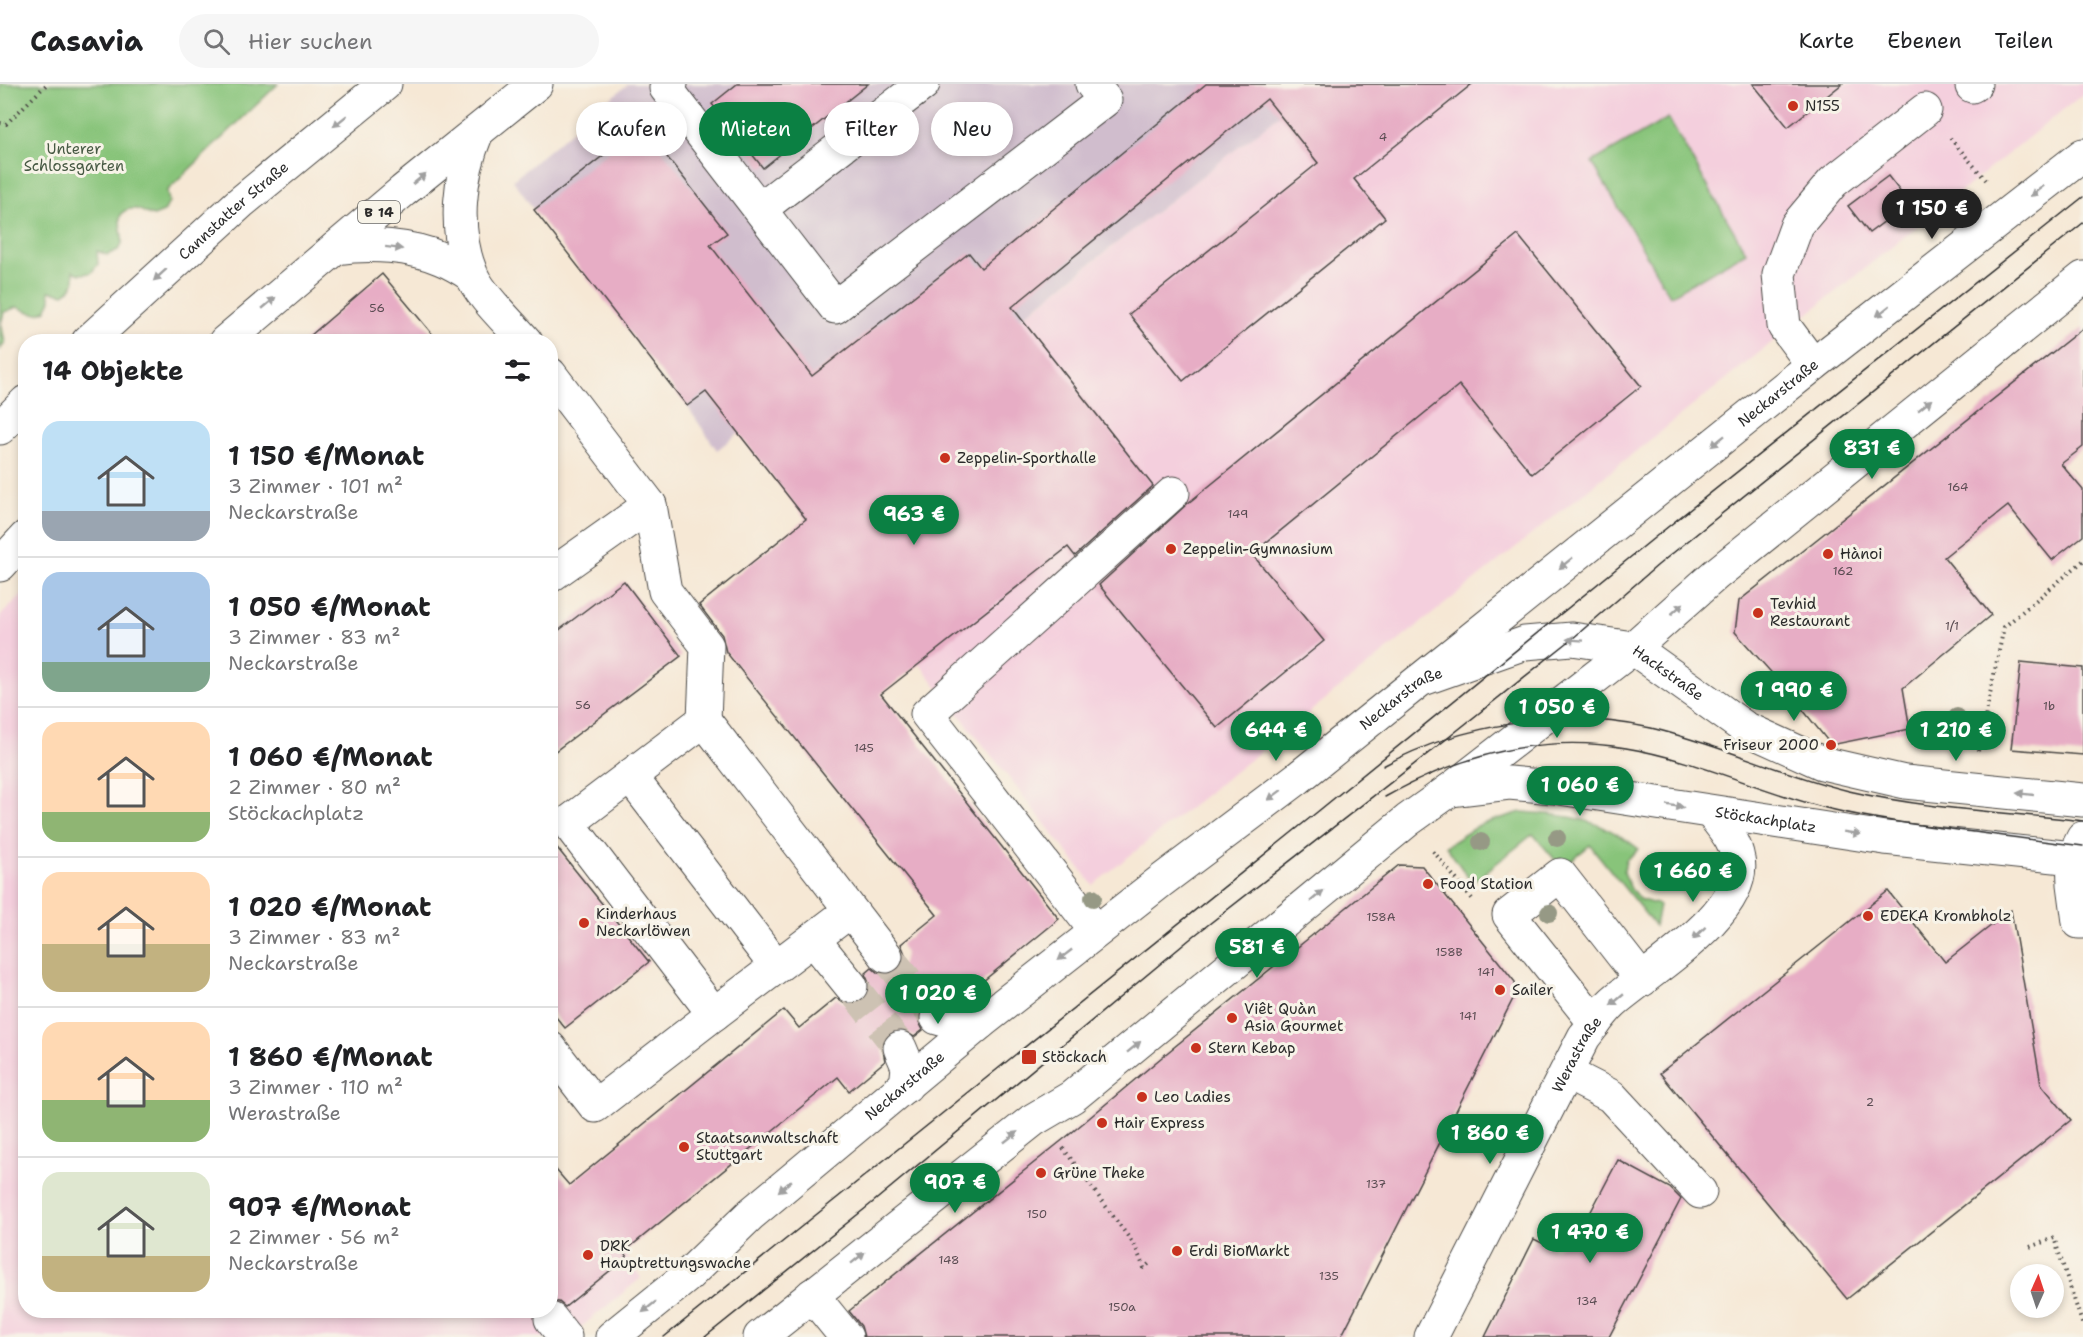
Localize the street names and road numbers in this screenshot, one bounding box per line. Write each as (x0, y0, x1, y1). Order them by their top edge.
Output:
street label: Cannstatter Straße (174, 157, 293, 264)
road number: B 14 (358, 201, 400, 223)
street label: Neckarstraße (1734, 354, 1823, 431)
street label: Hackstraße (1628, 641, 1708, 705)
street label: Neckarstraße (1355, 663, 1445, 735)
street label: Stöckachplatz (1714, 802, 1818, 837)
street label: Werastraße (1547, 1012, 1606, 1096)
street label: Neckarstraße (861, 1047, 949, 1125)

